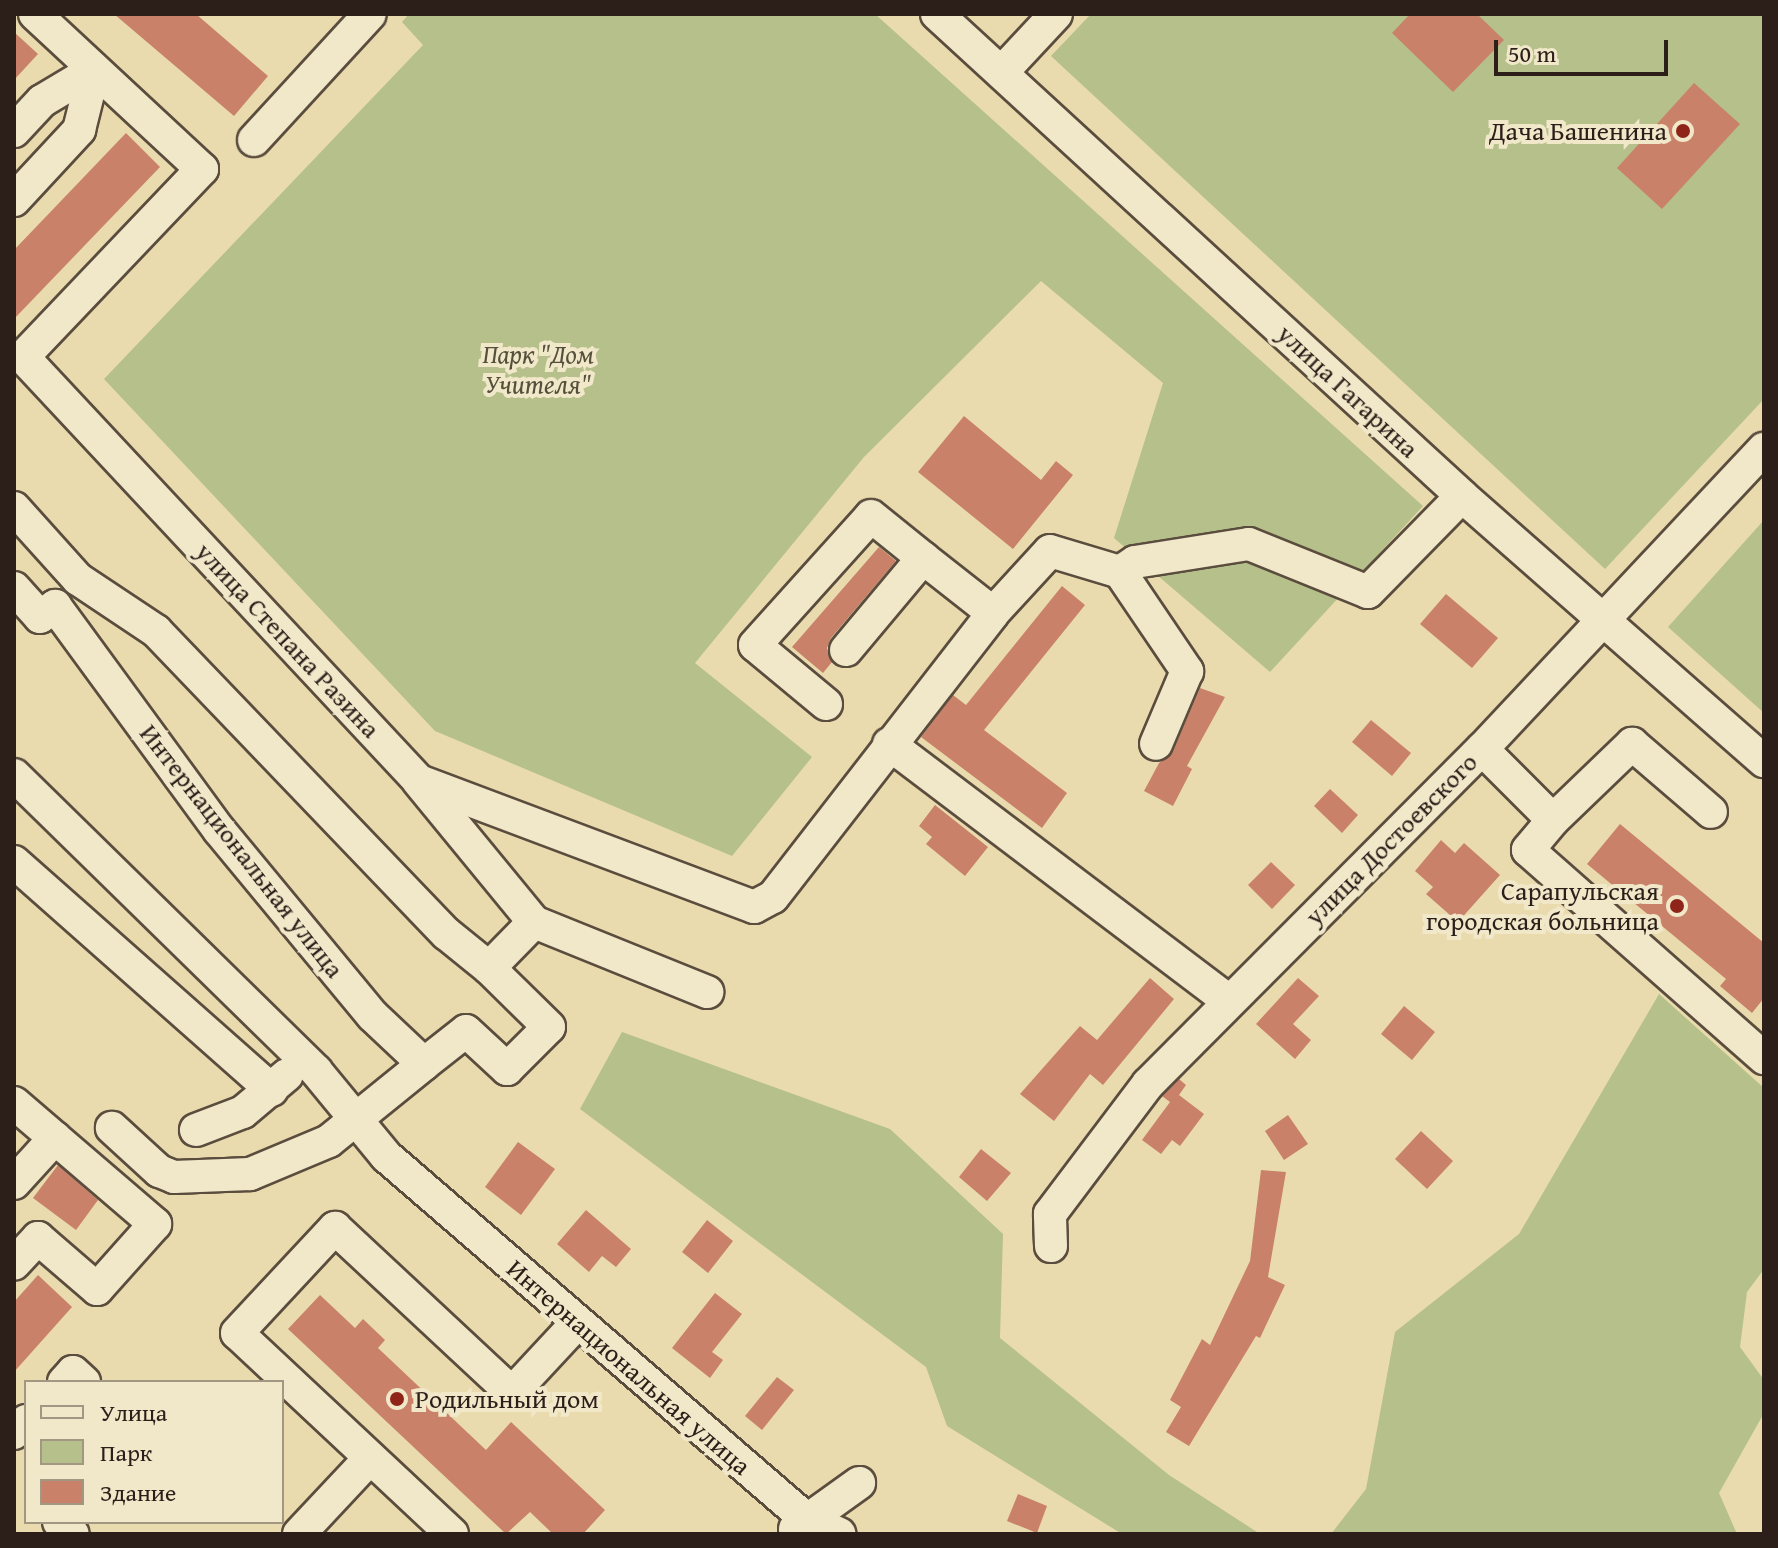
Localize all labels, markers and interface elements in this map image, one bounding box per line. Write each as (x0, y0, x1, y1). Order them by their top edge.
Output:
scale bar (1498, 24, 1672, 74)
text: 50 m (1508, 36, 1556, 71)
place label: Дача Башенина (1489, 115, 1667, 147)
marker: Дача Башенина (1674, 122, 1692, 140)
street label: улица Гагарина (1271, 318, 1425, 464)
park label: Парк "Дом Учителя" (482, 338, 594, 400)
street label: улица Степана Разина (189, 536, 387, 744)
street label: Интернациональная улица (133, 718, 351, 984)
street label: улица Достоевского (1298, 746, 1484, 932)
place label: Сарапульская городская больница (1426, 875, 1659, 936)
marker: Сарапульская городская больница (1666, 895, 1688, 917)
street label: Интернациональная улица (501, 1253, 757, 1481)
legend (24, 1380, 284, 1524)
place label: Родильный дом (415, 1383, 599, 1415)
marker: Родильный дом (386, 1388, 408, 1410)
text: Улица (100, 1395, 167, 1430)
text: Парк (100, 1435, 152, 1470)
text: Здание (100, 1475, 176, 1510)

